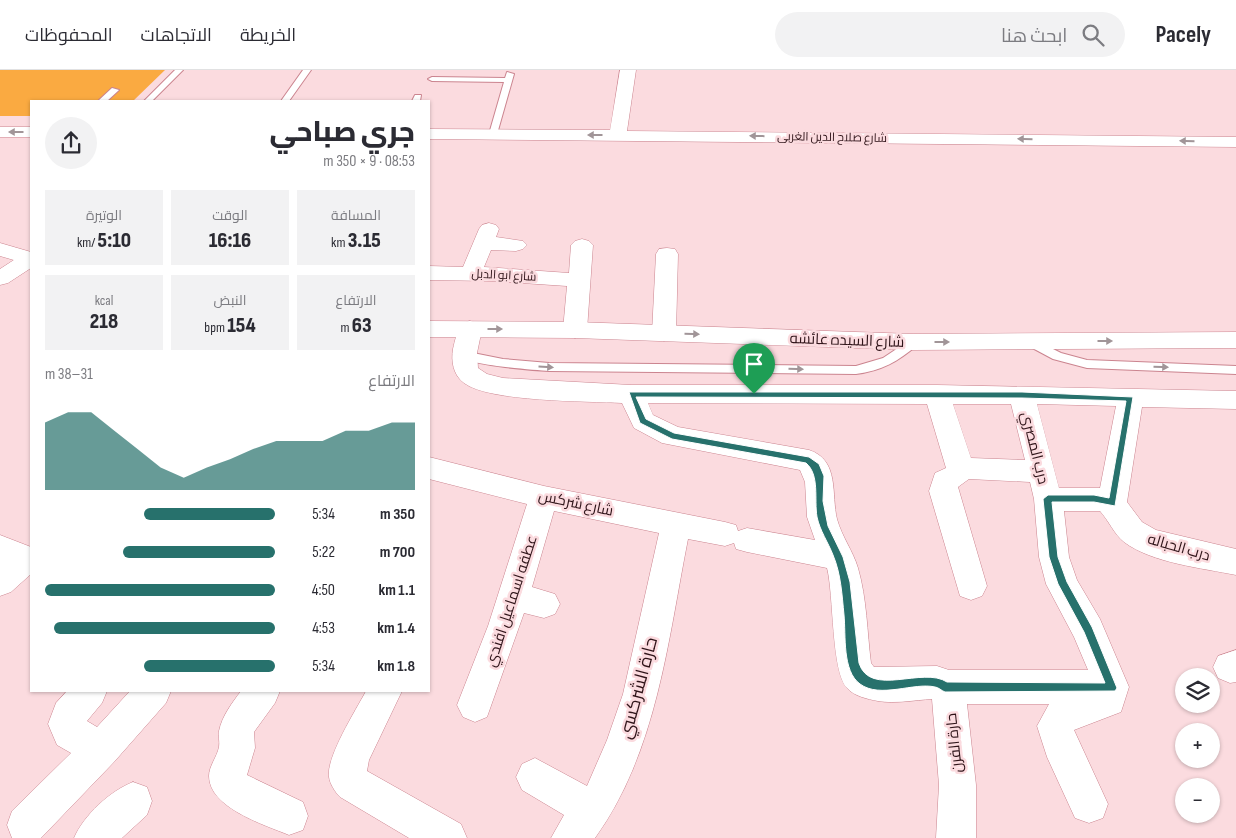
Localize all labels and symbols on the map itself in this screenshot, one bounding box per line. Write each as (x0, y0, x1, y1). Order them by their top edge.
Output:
one-way arrow (7, 128, 23, 136)
street label: شارع صلاح الدين الغربى (777, 129, 887, 146)
one-way arrow (587, 131, 603, 139)
one-way arrow (749, 132, 765, 140)
one-way arrow (1017, 135, 1033, 143)
one-way arrow (1179, 137, 1195, 145)
street label: شارع ابو الدبل (471, 266, 537, 285)
one-way arrow (487, 325, 503, 333)
street label: شارع السيده عائشه (789, 329, 905, 353)
one-way arrow (685, 331, 701, 339)
one-way arrow (1097, 337, 1113, 345)
one-way arrow (935, 338, 951, 346)
pin (733, 343, 775, 394)
one-way arrow (538, 363, 554, 371)
one-way arrow (1153, 364, 1169, 372)
one-way arrow (788, 365, 804, 373)
street label: درب المصري (1014, 410, 1053, 487)
street label: شارع شركس (536, 486, 615, 522)
street label: درب الحباله (1145, 529, 1212, 565)
street label: عطفه اسماعيل افندي (481, 533, 544, 670)
street label: حارة الشركسي (615, 635, 664, 742)
street label: حارة الفرن (942, 712, 967, 774)

